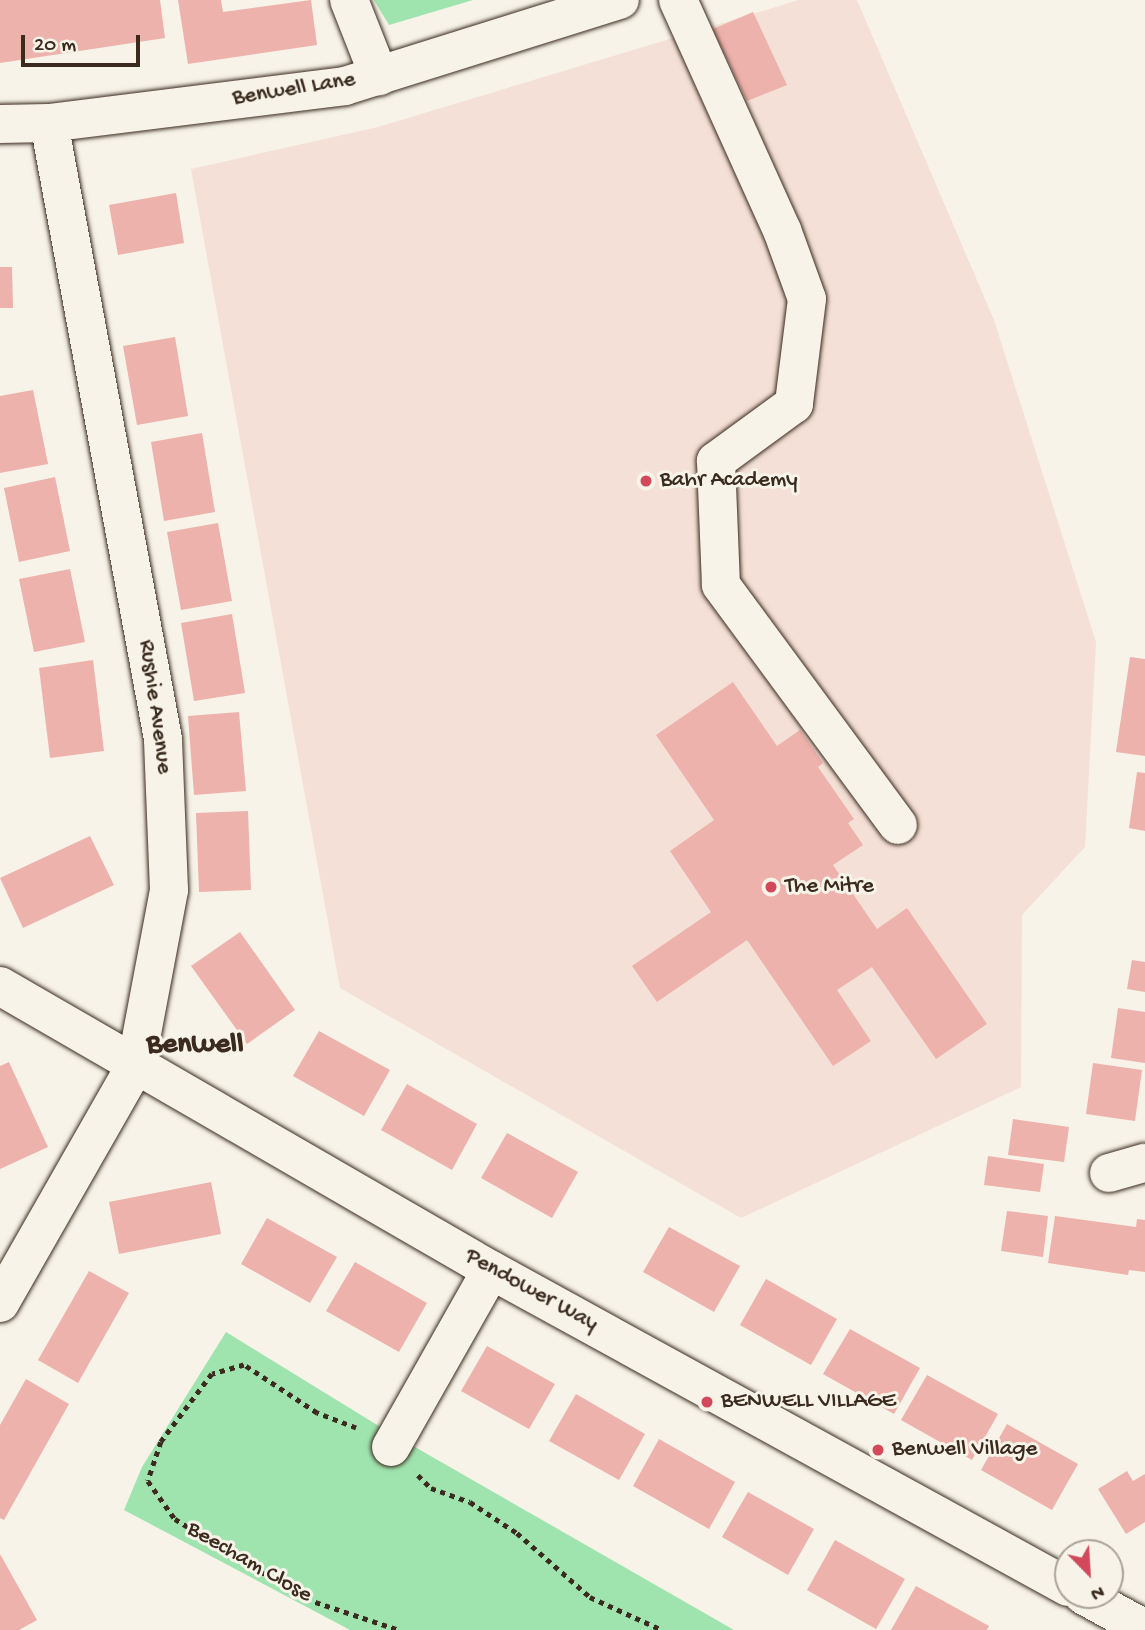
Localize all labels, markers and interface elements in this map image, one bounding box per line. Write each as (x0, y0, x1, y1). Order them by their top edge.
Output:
scale bar (24, 21, 144, 65)
text: 20 m (34, 34, 76, 59)
street label: Benwell Lane (231, 67, 357, 113)
place label: Bahr Academy (660, 467, 798, 495)
marker: Bahr Academy (638, 473, 654, 489)
street label: Rushie Avenue (131, 638, 177, 776)
place label: The Mitre (785, 873, 874, 901)
marker: The Mitre (763, 879, 779, 895)
district label: Benwell (146, 1028, 244, 1064)
street label: Pendower Way (460, 1243, 602, 1339)
place label: BENWELL VILLAGE (721, 1388, 896, 1416)
marker: BENWELL VILLAGE (699, 1394, 715, 1410)
place label: Benwell Village (892, 1436, 1037, 1464)
marker: Benwell Village (870, 1442, 886, 1458)
street label: Beecham Close (181, 1516, 317, 1610)
north arrow (1054, 1539, 1124, 1609)
text: N (1087, 1579, 1107, 1605)

